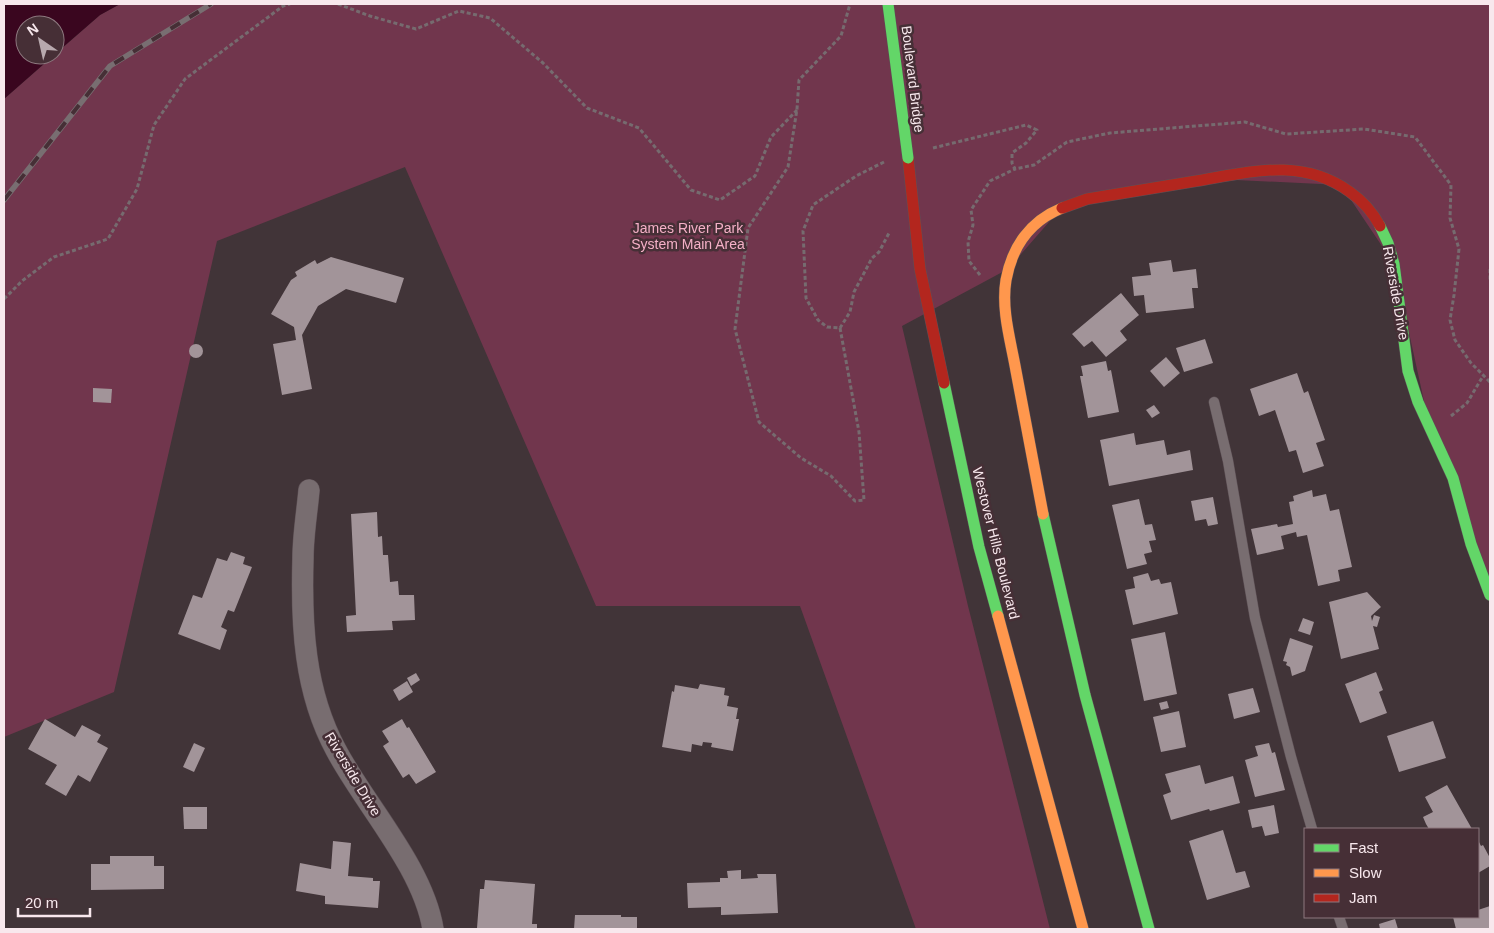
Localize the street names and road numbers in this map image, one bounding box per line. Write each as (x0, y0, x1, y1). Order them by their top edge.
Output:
street label: Boulevard Bridge (899, 25, 928, 133)
street label: Riverside Drive (1380, 245, 1412, 341)
street label: Westover Hills Boulevard (969, 465, 1023, 621)
street label: Riverside Drive (322, 729, 384, 819)

